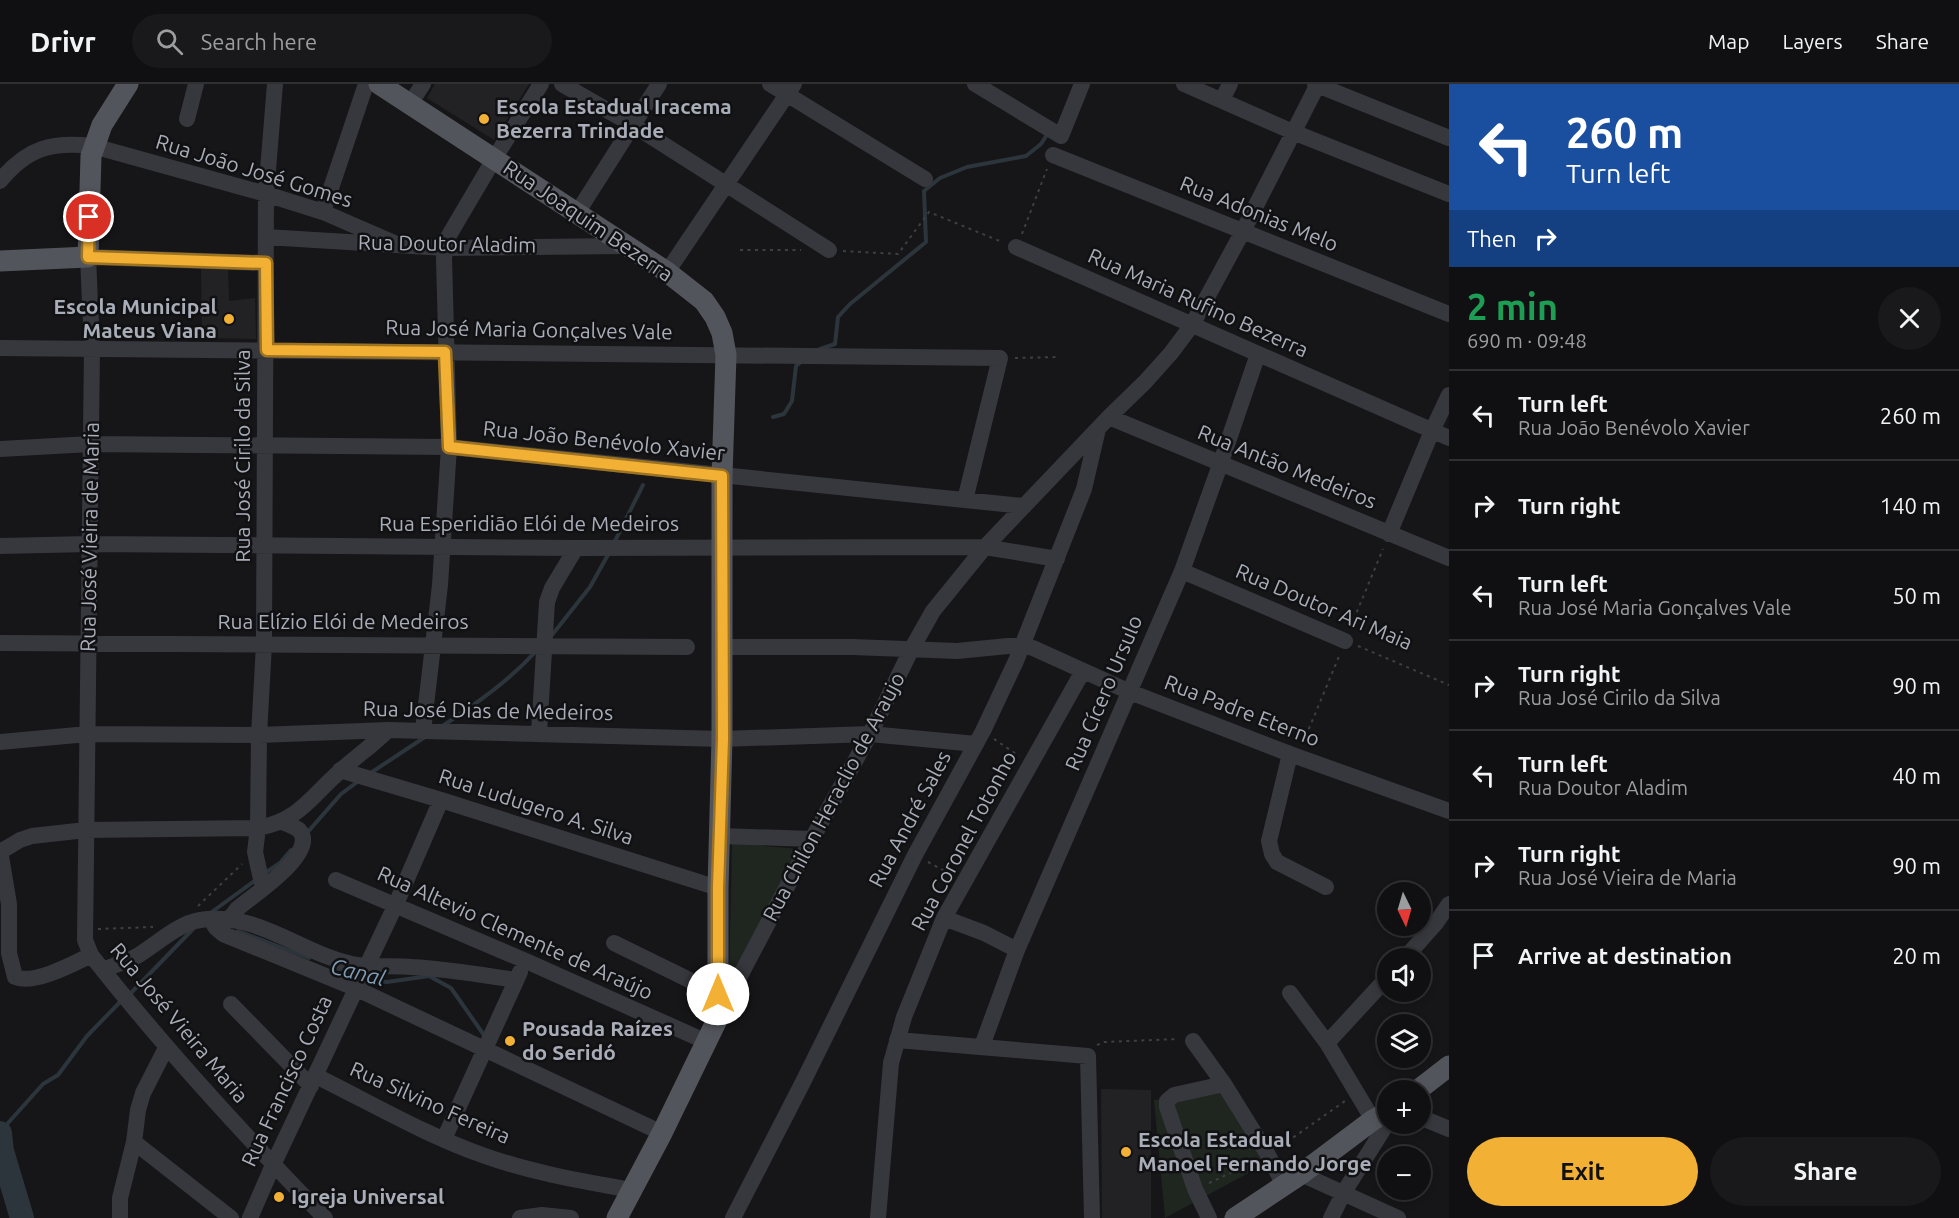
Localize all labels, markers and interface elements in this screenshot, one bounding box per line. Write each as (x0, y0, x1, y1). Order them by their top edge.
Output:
search box (132, 14, 552, 68)
icon: search (153, 25, 186, 58)
text: Drivr (30, 26, 96, 57)
text: Search here (201, 29, 317, 54)
text: Map (1708, 29, 1749, 53)
text: Layers (1782, 29, 1843, 53)
text: Share (1876, 29, 1929, 53)
place label: Escola Estadual Iracema Bezerra Trindade (496, 94, 732, 142)
icon: left (1467, 108, 1545, 186)
text: 260 m (1566, 109, 1683, 156)
marker: Escola Estadual Iracema Bezerra Trindade (477, 112, 491, 126)
street label: Rua João José Gomes (153, 129, 356, 211)
street label: Rua Joaquim Bezerra (499, 155, 678, 286)
text: Turn left (1566, 158, 1670, 188)
street label: Rua Adonias Melo (1177, 170, 1342, 256)
pin (63, 191, 114, 242)
icon: arrive (72, 200, 105, 233)
icon: right (1529, 222, 1562, 255)
text: Then (1467, 226, 1517, 251)
street label: Rua Doutor Aladim (358, 229, 536, 257)
street label: Rua Maria Rufino Bezerra (1085, 243, 1312, 362)
text: 2 min (1467, 286, 1558, 327)
button: close (1878, 287, 1941, 350)
place label: Escola Municipal Mateus Viana (53, 294, 217, 342)
marker: Escola Municipal Mateus Viana (222, 312, 236, 326)
street label: Rua José Maria Gonçalves Vale (385, 314, 673, 344)
text: 690 m · 09:48 (1467, 329, 1587, 352)
street label: Rua José Cirilo da Silva (230, 350, 254, 562)
text: Turn left (1518, 391, 1608, 416)
icon: left (1467, 399, 1500, 432)
text: 260 m (1880, 403, 1941, 428)
street label: Rua João Benévolo Xavier (482, 415, 726, 465)
text: Rua João Benévolo Xavier (1518, 416, 1750, 439)
street label: Rua Antão Medeiros (1195, 419, 1380, 513)
street label: Rua José Vieira de Maria (75, 422, 103, 652)
icon: right (1467, 489, 1500, 522)
text: Turn right (1518, 493, 1620, 518)
text: 140 m (1880, 493, 1941, 518)
street label: Rua Esperidião Elói de Medeiros (379, 511, 679, 535)
street label: Rua Doutor Ari Maia (1232, 558, 1416, 654)
text: Turn left (1518, 571, 1608, 596)
icon: left (1467, 579, 1500, 612)
text: 50 m (1892, 583, 1941, 608)
text: Rua José Maria Gonçalves Vale (1518, 596, 1792, 619)
street label: Rua Elízio Elói de Medeiros (217, 609, 469, 633)
street label: Rua Cícero Ursulo (1060, 611, 1147, 774)
text: Turn right (1518, 661, 1620, 686)
street label: Rua Chilon Heraclio de Araujo (757, 668, 909, 925)
street label: Rua Padre Eterno (1161, 669, 1323, 751)
icon: right (1467, 669, 1500, 702)
text: 90 m (1892, 673, 1941, 698)
text: Rua José Cirilo da Silva (1518, 686, 1721, 709)
street label: Rua José Dias de Medeiros (363, 696, 613, 724)
street label: Rua André Sales (863, 746, 955, 891)
street label: Rua Coronel Totonho (906, 747, 1021, 934)
text: Turn left (1518, 751, 1608, 776)
icon: left (1467, 759, 1500, 792)
street label: Rua Ludugero A. Silva (436, 763, 637, 849)
text: 40 m (1892, 763, 1941, 788)
text: Rua Doutor Aladim (1518, 776, 1688, 799)
text: Turn right (1518, 841, 1620, 866)
icon: right (1467, 849, 1500, 882)
text: 90 m (1892, 853, 1941, 878)
street label: Rua Altevio Clemente de Araújo (374, 860, 657, 1004)
text: Rua José Vieira de Maria (1518, 866, 1737, 889)
north arrow (1377, 882, 1431, 936)
map controls (1377, 882, 1431, 1200)
street label: Rua José Vieira Maria (106, 938, 254, 1107)
icon: arrive (1467, 939, 1500, 972)
text: Arrive at destination (1518, 943, 1732, 968)
text: 20 m (1892, 943, 1941, 968)
button: sound (1377, 948, 1431, 1002)
water label: Canal (328, 953, 388, 990)
position arrow (686, 962, 750, 1026)
street label: Rua Francisco Costa (236, 991, 336, 1170)
button: layers (1377, 1014, 1431, 1068)
place label: Pousada Raízes do Seridó (522, 1016, 673, 1064)
marker: Pousada Raízes do Seridó (503, 1034, 517, 1048)
street label: Rua Silvino Fereira (347, 1056, 514, 1148)
button: + (1377, 1080, 1431, 1134)
place label: Escola Estadual Manoel Fernando Jorge (1138, 1127, 1372, 1175)
button: Exit (1467, 1137, 1698, 1206)
button: Share (1710, 1137, 1941, 1206)
marker: Escola Estadual Manoel Fernando Jorge (1119, 1145, 1133, 1159)
button: − (1377, 1146, 1431, 1200)
place label: Igreja Universal (291, 1184, 444, 1208)
marker: Igreja Universal (272, 1190, 286, 1204)

